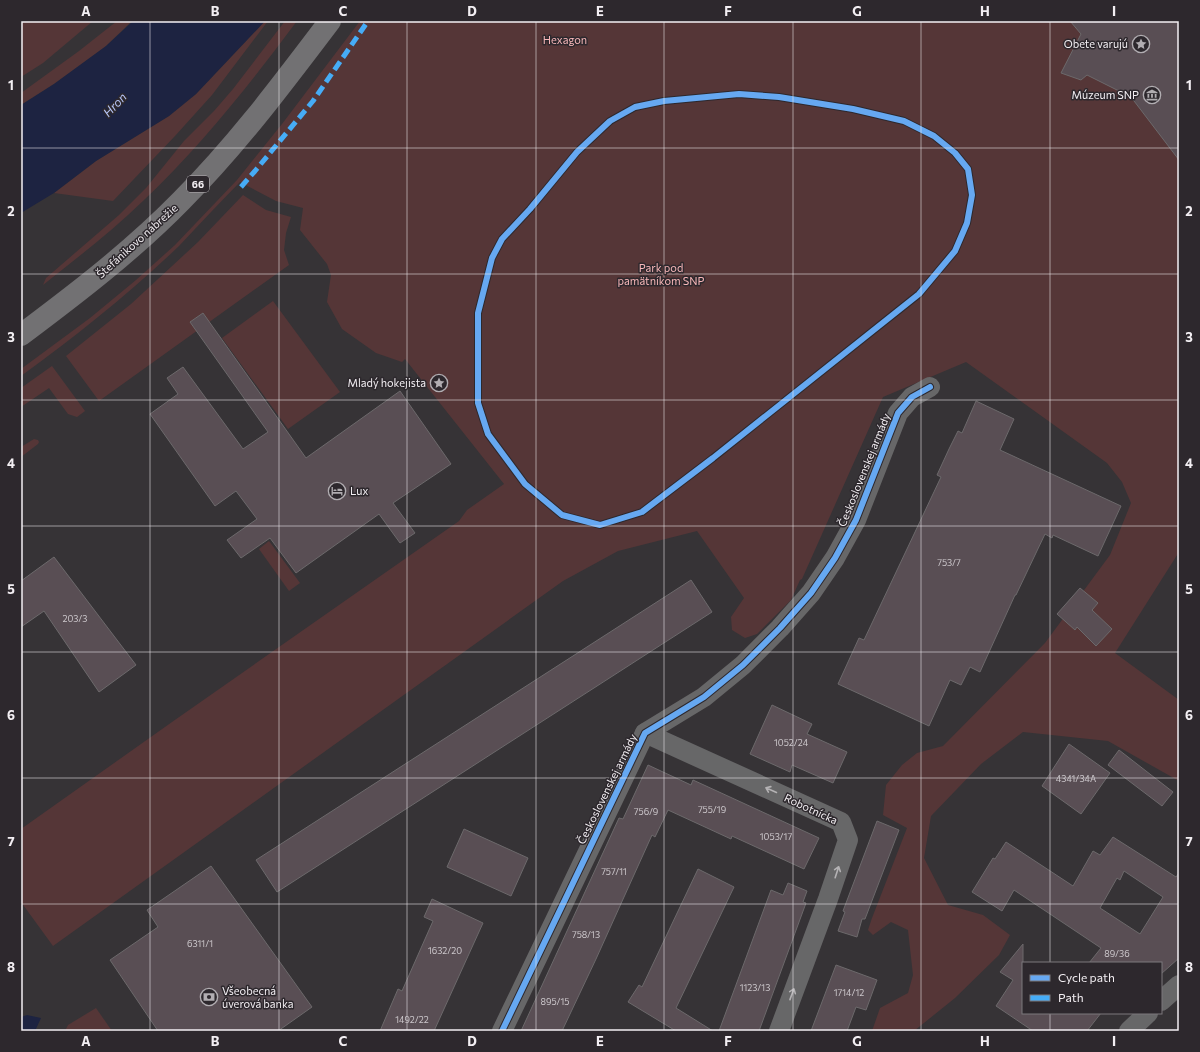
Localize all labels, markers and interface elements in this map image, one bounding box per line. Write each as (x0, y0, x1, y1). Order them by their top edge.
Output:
text: A (81, 3, 91, 19)
text: B (211, 3, 220, 19)
text: C (339, 3, 348, 19)
text: D (467, 3, 477, 19)
text: E (596, 3, 604, 19)
text: F (724, 3, 732, 19)
text: G (852, 3, 862, 19)
text: H (980, 3, 990, 19)
text: I (1112, 3, 1116, 19)
park label: Hexagon (543, 33, 587, 46)
place icon: Obete varujú (1131, 34, 1151, 54)
place label: Obete varujú (1064, 37, 1128, 50)
text: 1 (8, 77, 14, 93)
text: 1 (1186, 77, 1192, 93)
museum icon: Múzeum SNP (1142, 85, 1162, 105)
place label: Múzeum SNP (1072, 88, 1139, 101)
water label: Hron (100, 89, 129, 119)
road number: 66 (187, 176, 209, 192)
street label: Štefánikovo nábrežie (93, 200, 180, 280)
text: 2 (7, 203, 15, 219)
text: 2 (1185, 203, 1193, 219)
park label: Park pod pamätníkom SNP (618, 261, 705, 287)
text: 3 (7, 329, 15, 345)
text: 3 (1185, 329, 1193, 345)
place icon: Mladý hokejista (429, 373, 449, 393)
place label: Mladý hokejista (348, 376, 426, 389)
street label: Československej armády (834, 411, 892, 528)
text: 4 (7, 455, 15, 471)
text: 4 (1185, 455, 1193, 471)
hotel icon: Lux (327, 481, 347, 501)
place label: Lux (350, 484, 368, 497)
house number: 753/7 (937, 557, 961, 568)
text: 5 (7, 581, 15, 597)
text: 5 (1185, 581, 1193, 597)
house number: 203/3 (63, 613, 87, 624)
text: 6 (7, 707, 15, 723)
text: 6 (1185, 707, 1193, 723)
street label: Československej armády (573, 731, 639, 846)
house number: 1052/24 (774, 737, 809, 748)
house number: 4341/34A (1056, 773, 1096, 784)
one-way arrow (765, 786, 777, 793)
street label: Robotnícka (782, 791, 840, 827)
house number: 755/19 (698, 804, 726, 815)
house number: 756/9 (634, 806, 658, 817)
house number: 1053/17 (760, 831, 792, 842)
text: 7 (7, 833, 15, 849)
text: 7 (1185, 833, 1193, 849)
house number: 757/11 (601, 866, 627, 877)
one-way arrow (834, 866, 841, 879)
house number: 758/13 (572, 929, 600, 940)
house number: 6311/1 (187, 938, 213, 949)
house number: 1632/20 (428, 945, 462, 956)
house number: 89/36 (1104, 948, 1130, 959)
text: 8 (7, 959, 15, 975)
text: 8 (1185, 959, 1193, 975)
legend (1022, 962, 1162, 1014)
text: Cycle path (1058, 970, 1115, 984)
house number: 1123/13 (740, 982, 770, 993)
place label: Všeobecná úverová banka (222, 984, 294, 1010)
bank icon: Všeobecná úverová banka (199, 987, 219, 1007)
house number: 1714/12 (834, 987, 864, 998)
one-way arrow (789, 989, 797, 1001)
text: Path (1058, 990, 1084, 1004)
house number: 895/15 (541, 996, 569, 1007)
house number: 1492/22 (395, 1014, 429, 1025)
text: A (81, 1033, 91, 1049)
text: B (211, 1033, 220, 1049)
text: C (339, 1033, 348, 1049)
text: D (467, 1033, 477, 1049)
text: E (596, 1033, 604, 1049)
text: F (724, 1033, 732, 1049)
text: G (852, 1033, 862, 1049)
text: H (980, 1033, 990, 1049)
text: I (1112, 1033, 1116, 1049)

